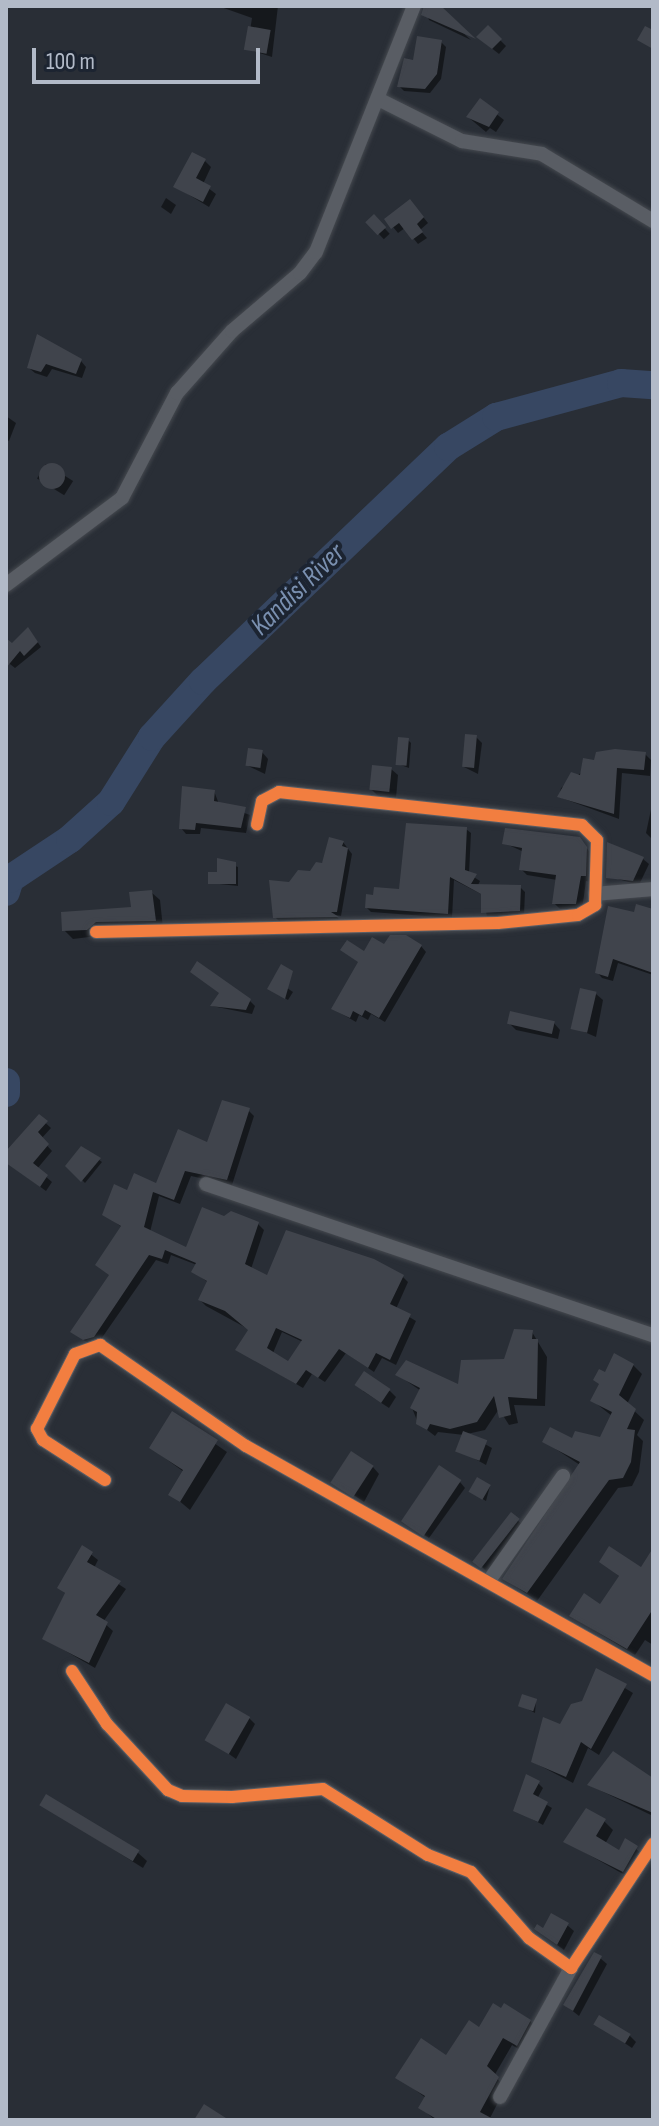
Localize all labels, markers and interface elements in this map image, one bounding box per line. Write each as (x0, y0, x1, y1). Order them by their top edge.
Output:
scale bar (36, 32, 264, 82)
text: 100 m (46, 47, 95, 76)
water label: Kandisi River (244, 537, 352, 643)

